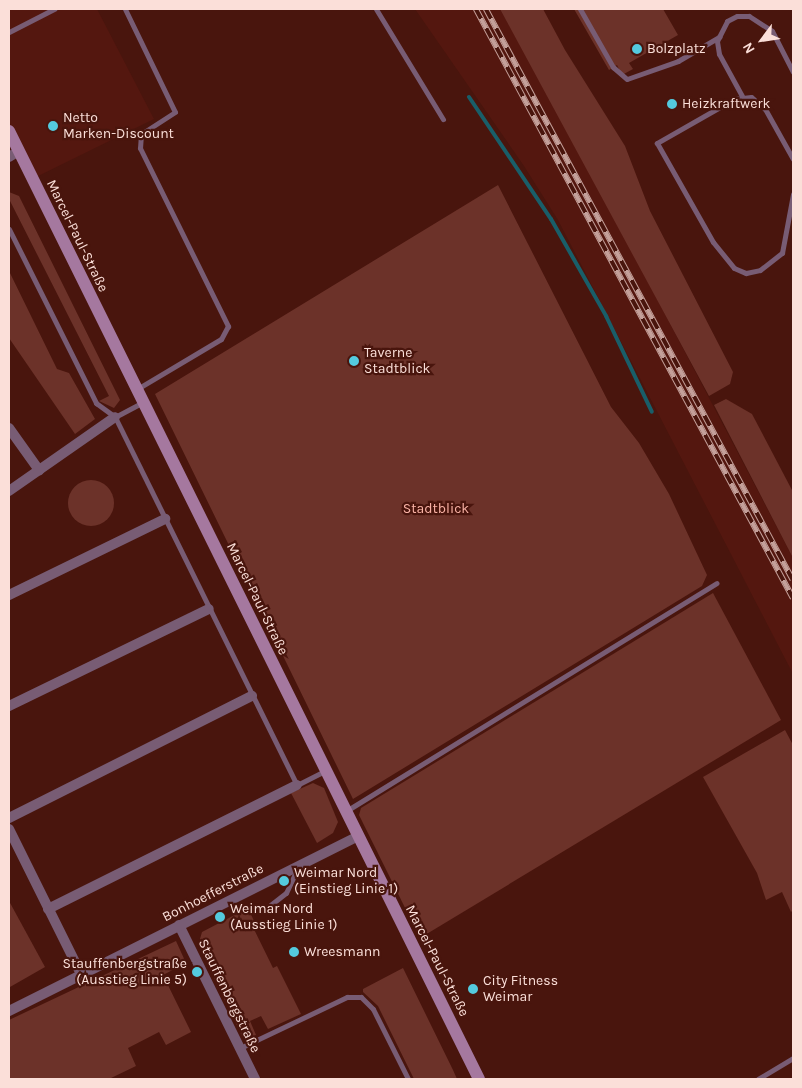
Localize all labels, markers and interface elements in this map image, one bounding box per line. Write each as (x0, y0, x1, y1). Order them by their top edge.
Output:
north arrow (737, 15, 787, 65)
text: N (739, 39, 759, 57)
place label: Bolzplatz (647, 41, 706, 57)
marker: Bolzplatz (631, 43, 643, 55)
place label: Heizkraftwerk (682, 96, 770, 112)
marker: Heizkraftwerk (666, 98, 678, 110)
place label: Netto Marken-Discount (63, 110, 174, 142)
marker: Netto Marken-Discount (47, 120, 59, 132)
street label: Marcel-Paul-Straße (43, 177, 111, 295)
place label: Taverne Stadtblick (364, 345, 430, 378)
marker: Taverne Stadtblick (348, 355, 360, 367)
park label: Stadtblick (403, 501, 469, 517)
street label: Marcel-Paul-Straße (223, 540, 291, 658)
street label: Bonhoefferstraße (160, 860, 266, 926)
place label: Weimar Nord (Einstieg Linie 1) (294, 865, 398, 898)
marker: Weimar Nord (Einstieg Linie 1) (278, 875, 290, 887)
place label: Weimar Nord (Ausstieg Linie 1) (230, 901, 338, 934)
street label: Marcel-Paul-Straße (402, 902, 472, 1020)
marker: Weimar Nord (Ausstieg Linie 1) (214, 911, 226, 923)
street label: Stauffenbergstraße (194, 936, 264, 1056)
place label: Wreesmann (304, 944, 381, 960)
marker: Wreesmann (288, 946, 300, 958)
place label: Stauffenbergstraße (Ausstieg Linie 5) (62, 956, 187, 989)
marker: Stauffenbergstraße (Ausstieg Linie 5) (191, 966, 203, 978)
place label: City Fitness Weimar (483, 973, 558, 1006)
marker: City Fitness Weimar (467, 983, 479, 995)

